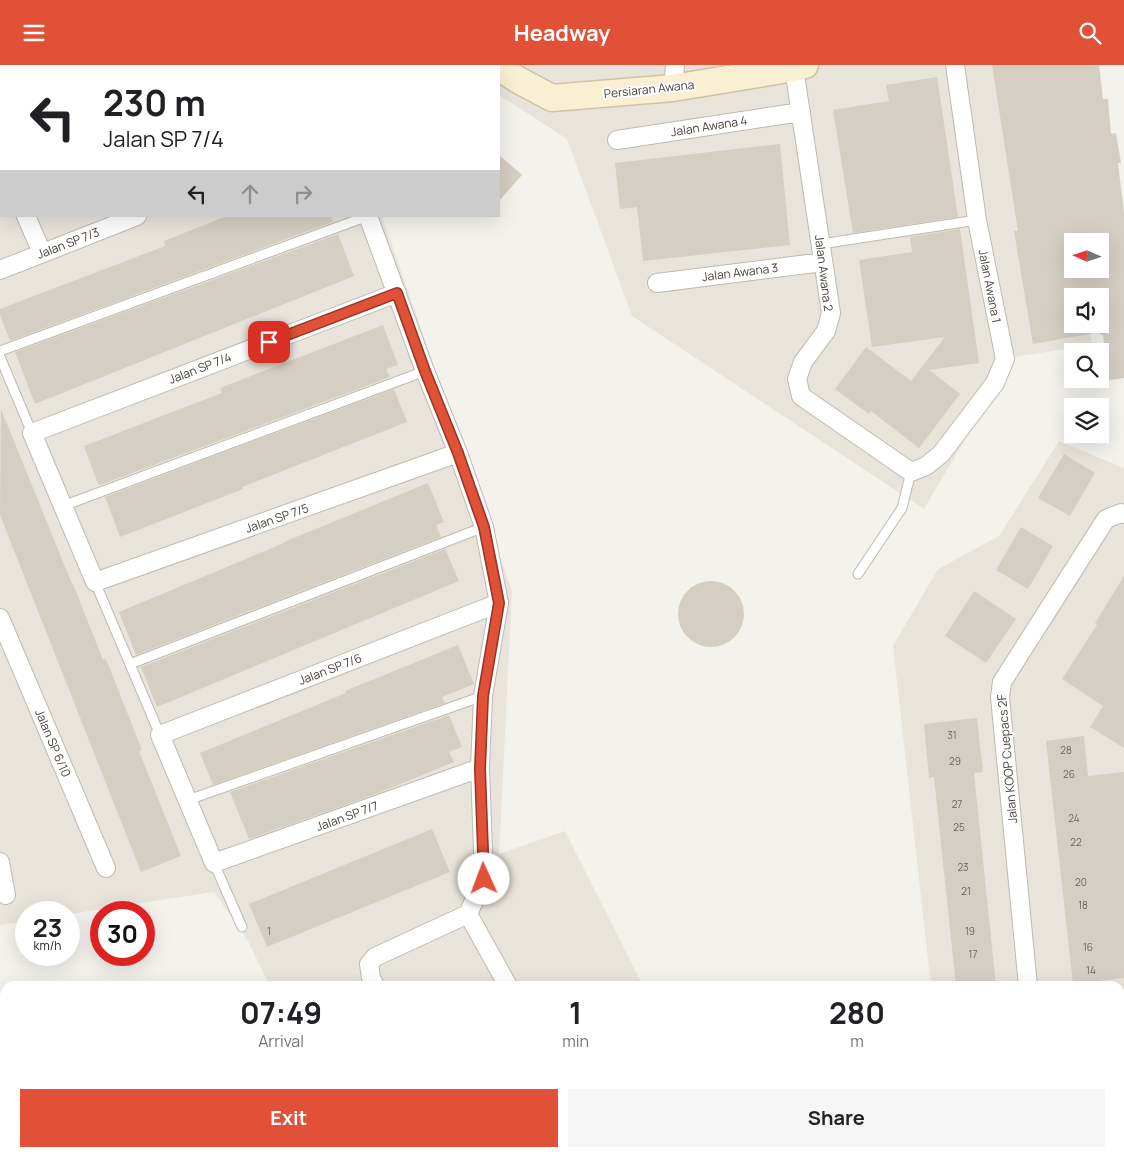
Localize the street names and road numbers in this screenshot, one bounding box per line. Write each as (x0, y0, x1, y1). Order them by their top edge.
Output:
street label: Persiaran Awana (603, 76, 695, 102)
street label: Jalan Awana 4 (670, 112, 748, 140)
street label: Jalan SP 7/3 (34, 223, 102, 263)
street label: Jalan Awana 2 (811, 234, 837, 312)
street label: Jalan Awana 1 (975, 248, 1005, 324)
street label: Jalan Awana 3 (701, 259, 779, 285)
street label: Jalan SP 7/4 (166, 348, 234, 388)
street label: Jalan SP 7/5 (243, 499, 311, 537)
street label: Jalan SP 7/6 (296, 649, 364, 689)
street label: Jalan KOOP Cuepacs 2F (993, 694, 1021, 824)
street label: Jalan SP 6/10 (31, 706, 75, 780)
street label: Jalan SP 7/7 (314, 797, 380, 835)

